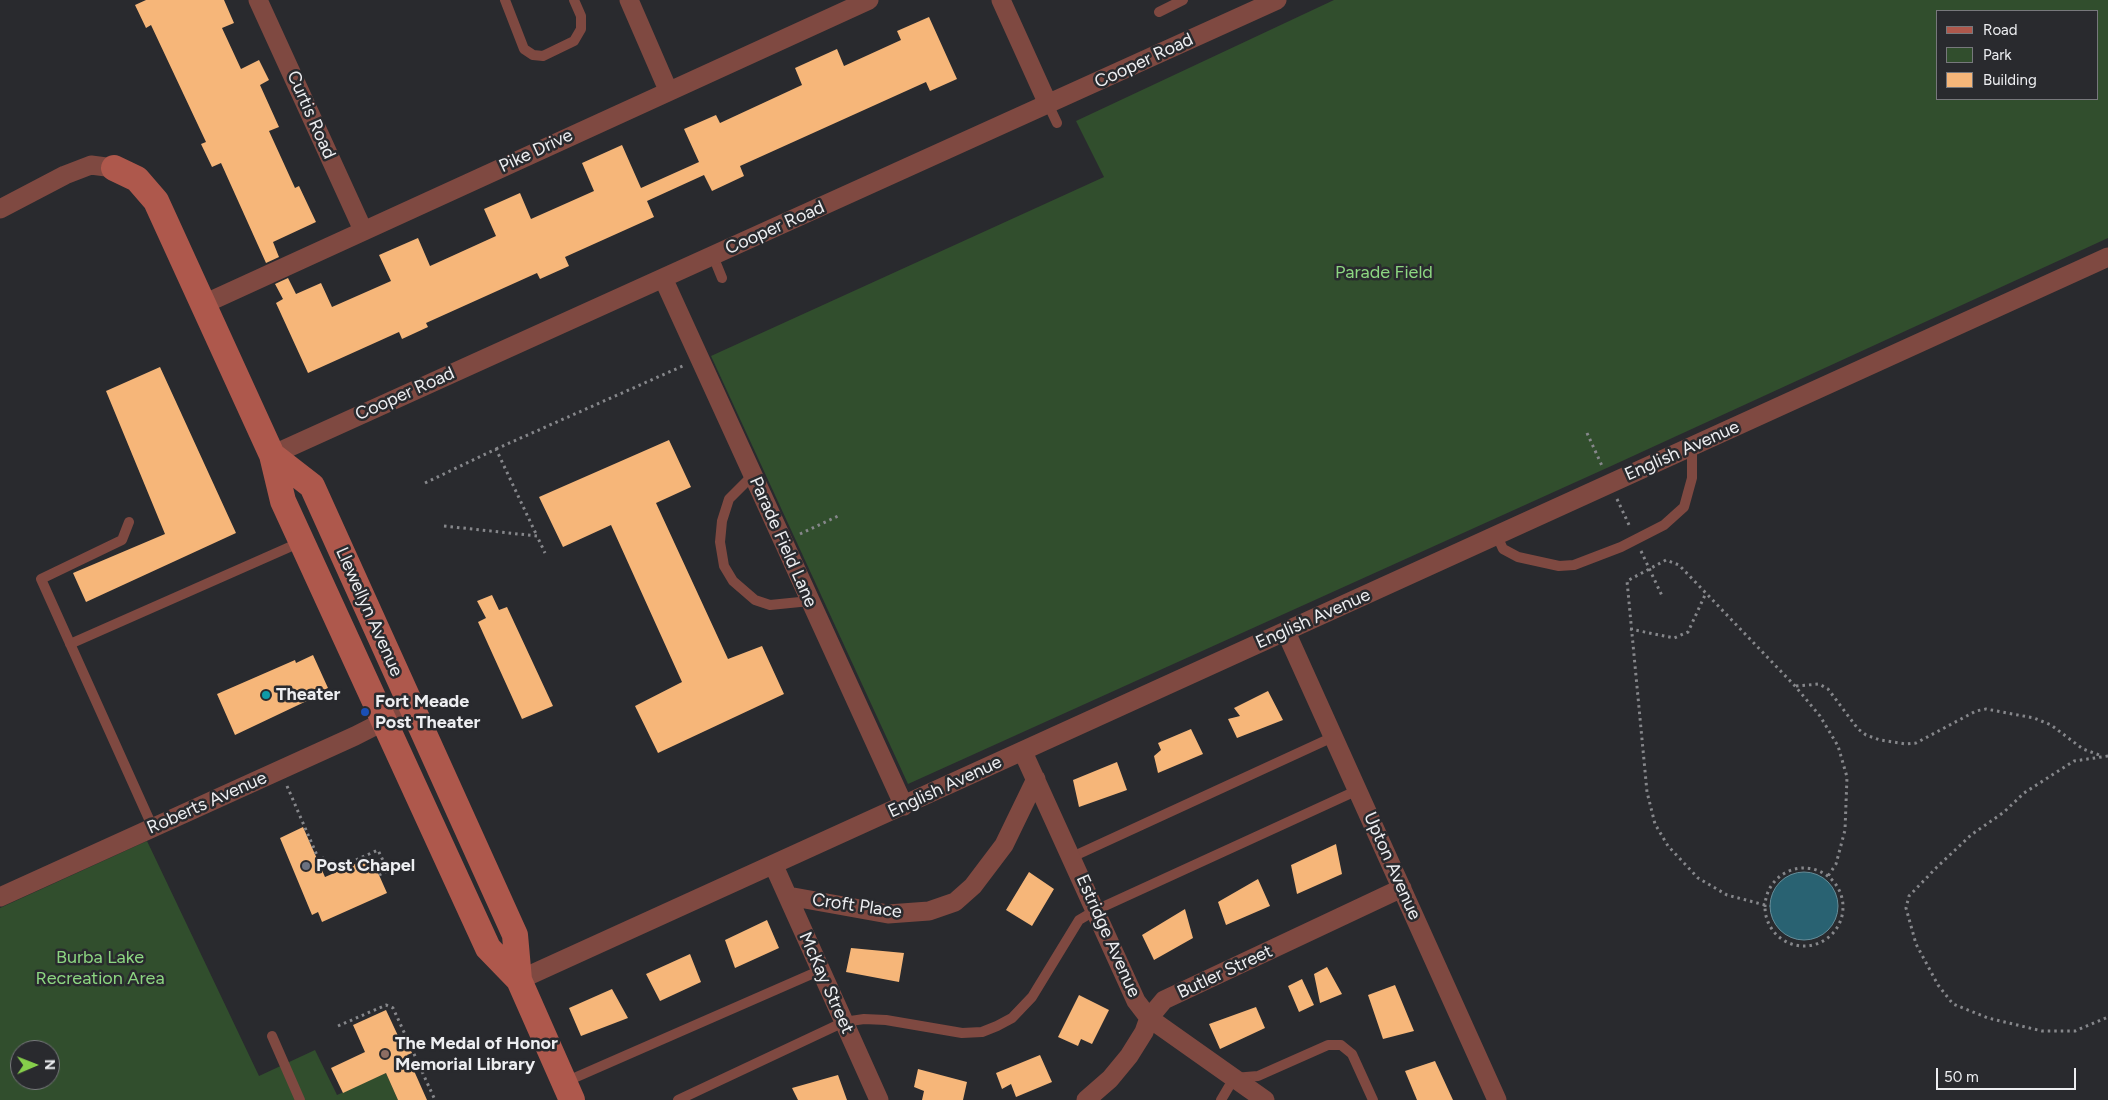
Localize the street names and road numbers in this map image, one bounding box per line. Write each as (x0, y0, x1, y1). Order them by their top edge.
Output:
street label: Cooper Road (1091, 29, 1197, 93)
street label: Curtis Road (282, 68, 340, 162)
street label: Pike Drive (496, 125, 576, 177)
street label: Cooper Road (722, 197, 828, 259)
street label: Cooper Road (352, 363, 458, 425)
street label: English Avenue (1621, 416, 1743, 486)
street label: Parade Field Lane (745, 473, 821, 611)
street label: Llewellyn Avenue (331, 544, 407, 680)
street label: English Avenue (1252, 584, 1374, 654)
street label: English Avenue (885, 751, 1005, 823)
street label: Roberts Avenue (144, 767, 270, 839)
street label: Upton Avenue (1359, 809, 1425, 923)
street label: Estridge Avenue (1071, 871, 1145, 1001)
street label: Croft Place (811, 889, 903, 923)
street label: McKay Street (794, 929, 858, 1037)
street label: Butler Street (1174, 941, 1276, 1003)

